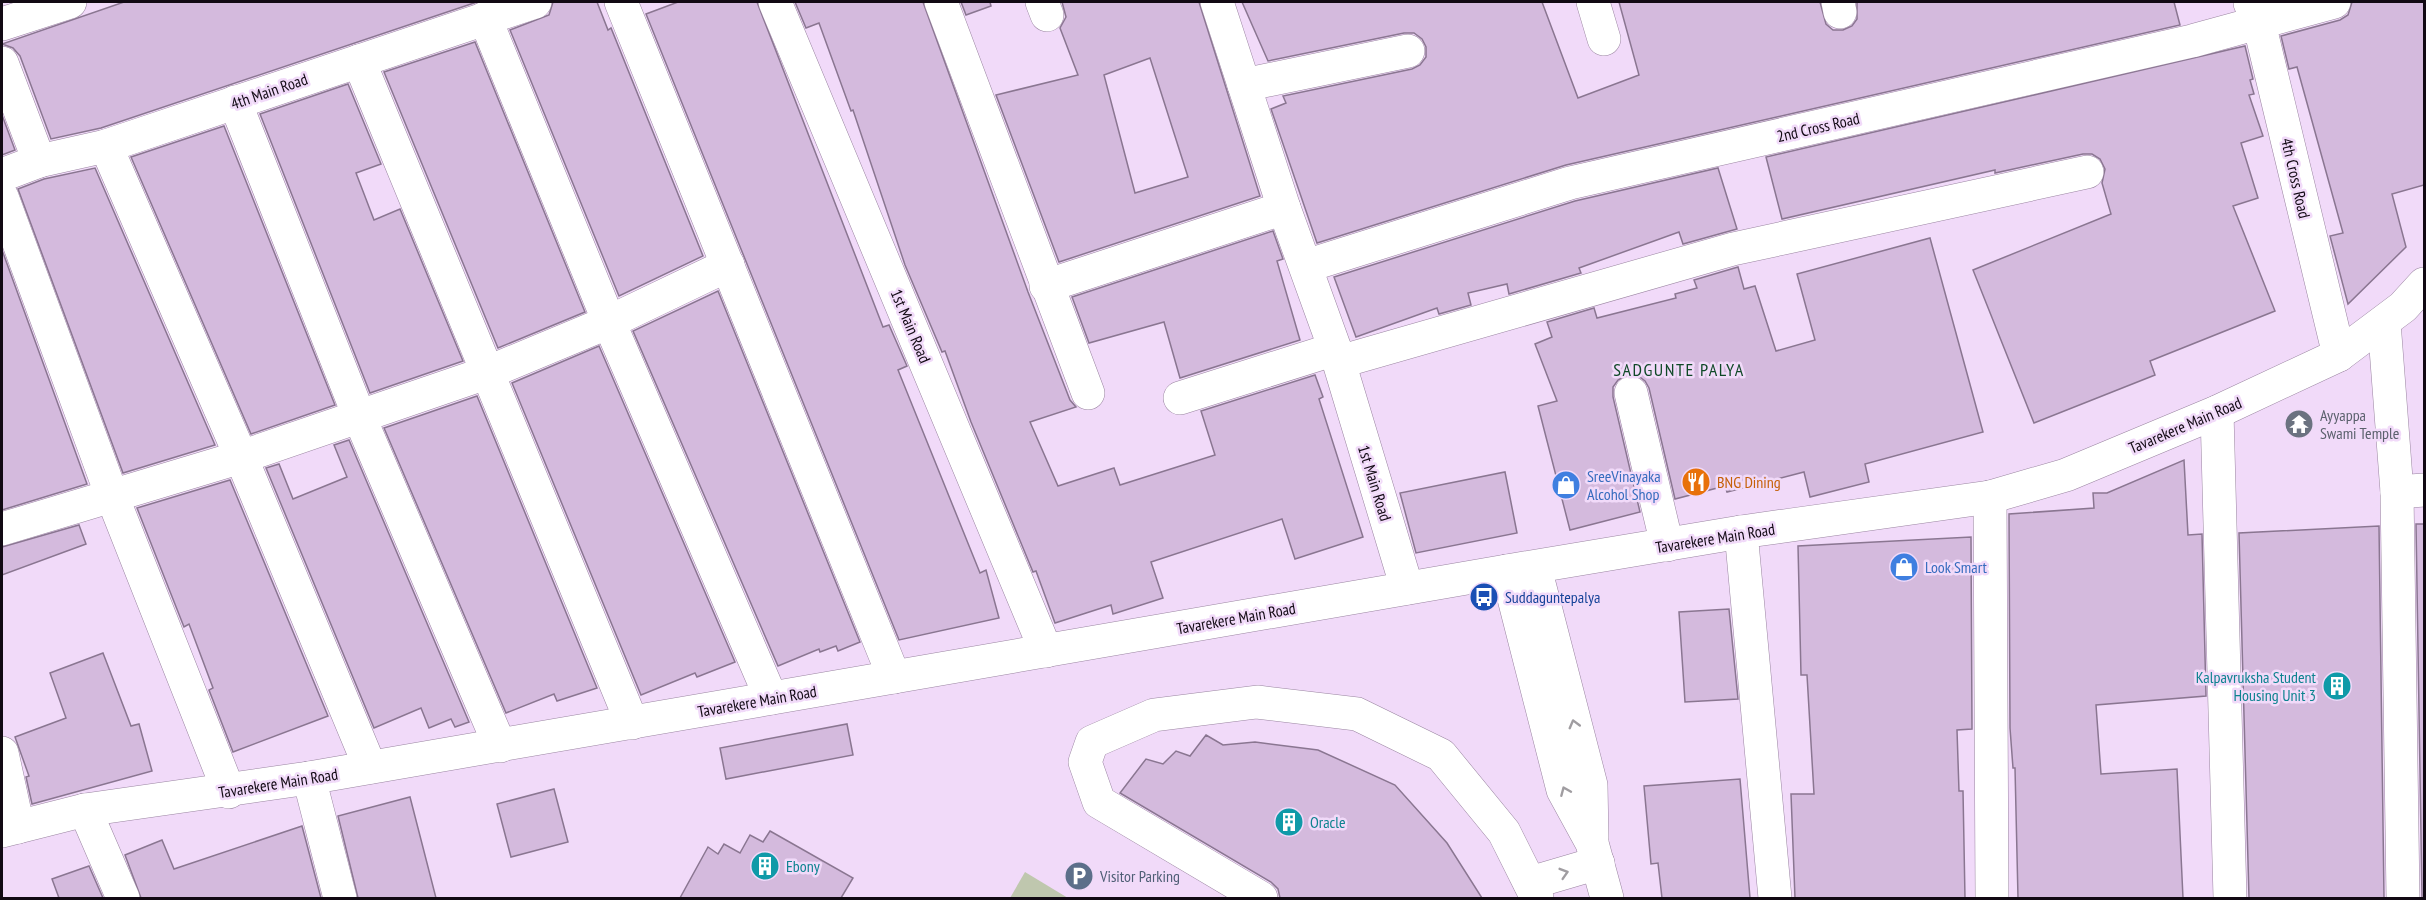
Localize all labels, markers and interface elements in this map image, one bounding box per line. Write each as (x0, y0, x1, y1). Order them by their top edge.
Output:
street label: 4th Main Road (228, 69, 310, 113)
street label: 2nd Cross Road (1775, 108, 1861, 146)
street label: 4th Cross Road (2277, 136, 2315, 220)
street label: 1st Main Road (887, 286, 936, 366)
district label: SADGUNTE PALYA (1613, 358, 1745, 381)
street label: Tavarekere Main Road (2126, 392, 2244, 458)
place label: Ayyappa Swami Temple (2320, 405, 2399, 443)
temple icon: Ayyappa Swami Temple (2283, 408, 2315, 440)
street label: 1st Main Road (1354, 443, 1396, 523)
place label: SreeVinayaka Alcohol Shop (1587, 466, 1661, 504)
restaurant icon: BNG Dining (1680, 466, 1712, 498)
shop icon: SreeVinayaka Alcohol Shop (1550, 469, 1582, 501)
place label: BNG Dining (1717, 472, 1781, 492)
street label: Tavarekere Main Road (1654, 519, 1776, 557)
shop icon: Look Smart (1888, 551, 1920, 583)
place label: Look Smart (1925, 557, 1987, 577)
bus stop icon: Suddaguntepalya (1468, 581, 1500, 613)
place label: Suddaguntepalya (1505, 587, 1600, 607)
street label: Tavarekere Main Road (1175, 598, 1297, 638)
place label: Kalpavruksha Student Housing Unit 3 (2196, 667, 2317, 705)
building icon: Kalpavruksha Student Housing Unit 3 (2321, 670, 2353, 702)
street label: Tavarekere Main Road (696, 681, 818, 721)
one-way arrow (1569, 719, 1581, 730)
street label: Tavarekere Main Road (217, 764, 339, 802)
one-way arrow (1560, 787, 1572, 798)
building icon: Oracle (1273, 806, 1305, 838)
place label: Oracle (1310, 812, 1346, 832)
building icon: Ebony (749, 850, 781, 882)
place label: Ebony (786, 856, 820, 876)
parking icon: Visitor Parking (1063, 860, 1095, 892)
place label: Visitor Parking (1099, 866, 1180, 886)
one-way arrow (1558, 868, 1569, 880)

